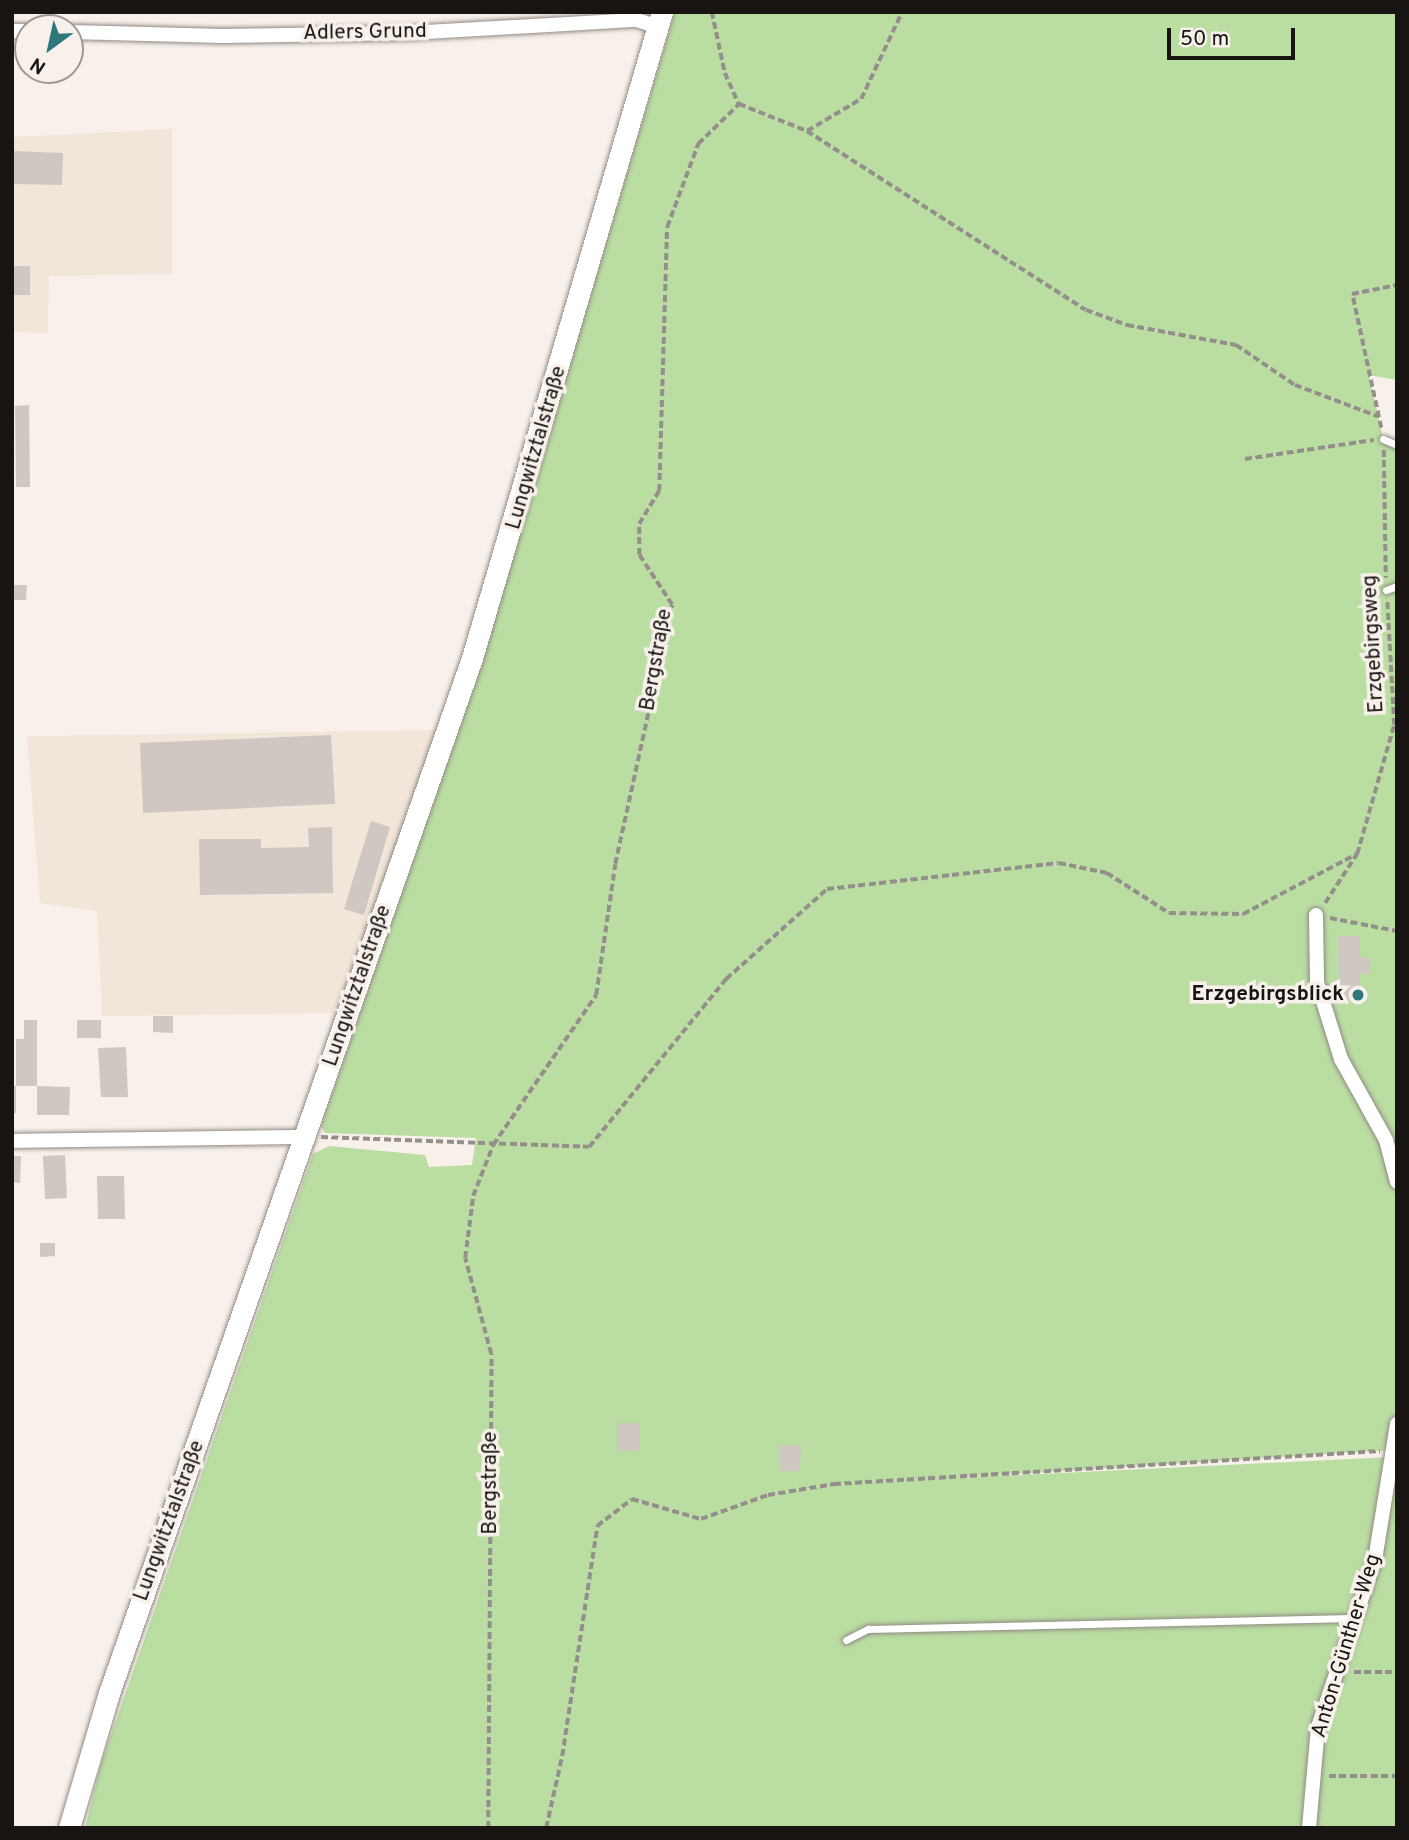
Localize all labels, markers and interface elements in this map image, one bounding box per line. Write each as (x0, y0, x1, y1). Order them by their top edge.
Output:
north arrow (14, 14, 84, 84)
scale bar (1171, 14, 1299, 58)
street label: Adlers Grund (303, 19, 427, 47)
text: 50 m (1180, 26, 1229, 53)
text: N (26, 51, 51, 79)
street label: Lungwitztalstraße (502, 363, 572, 533)
street label: Erzgebirgsweg (1358, 574, 1390, 714)
street label: Bergstraße (636, 607, 678, 713)
street label: Lungwitztalstraße (319, 902, 397, 1070)
place label: Erzgebirgsblick (1192, 982, 1344, 1008)
marker: Erzgebirgsblick (1350, 987, 1366, 1003)
street label: Bergstraße (478, 1431, 504, 1535)
street label: Lungwitztalstraße (129, 1437, 211, 1605)
street label: Anton-Günther-Weg (1307, 1551, 1387, 1741)

